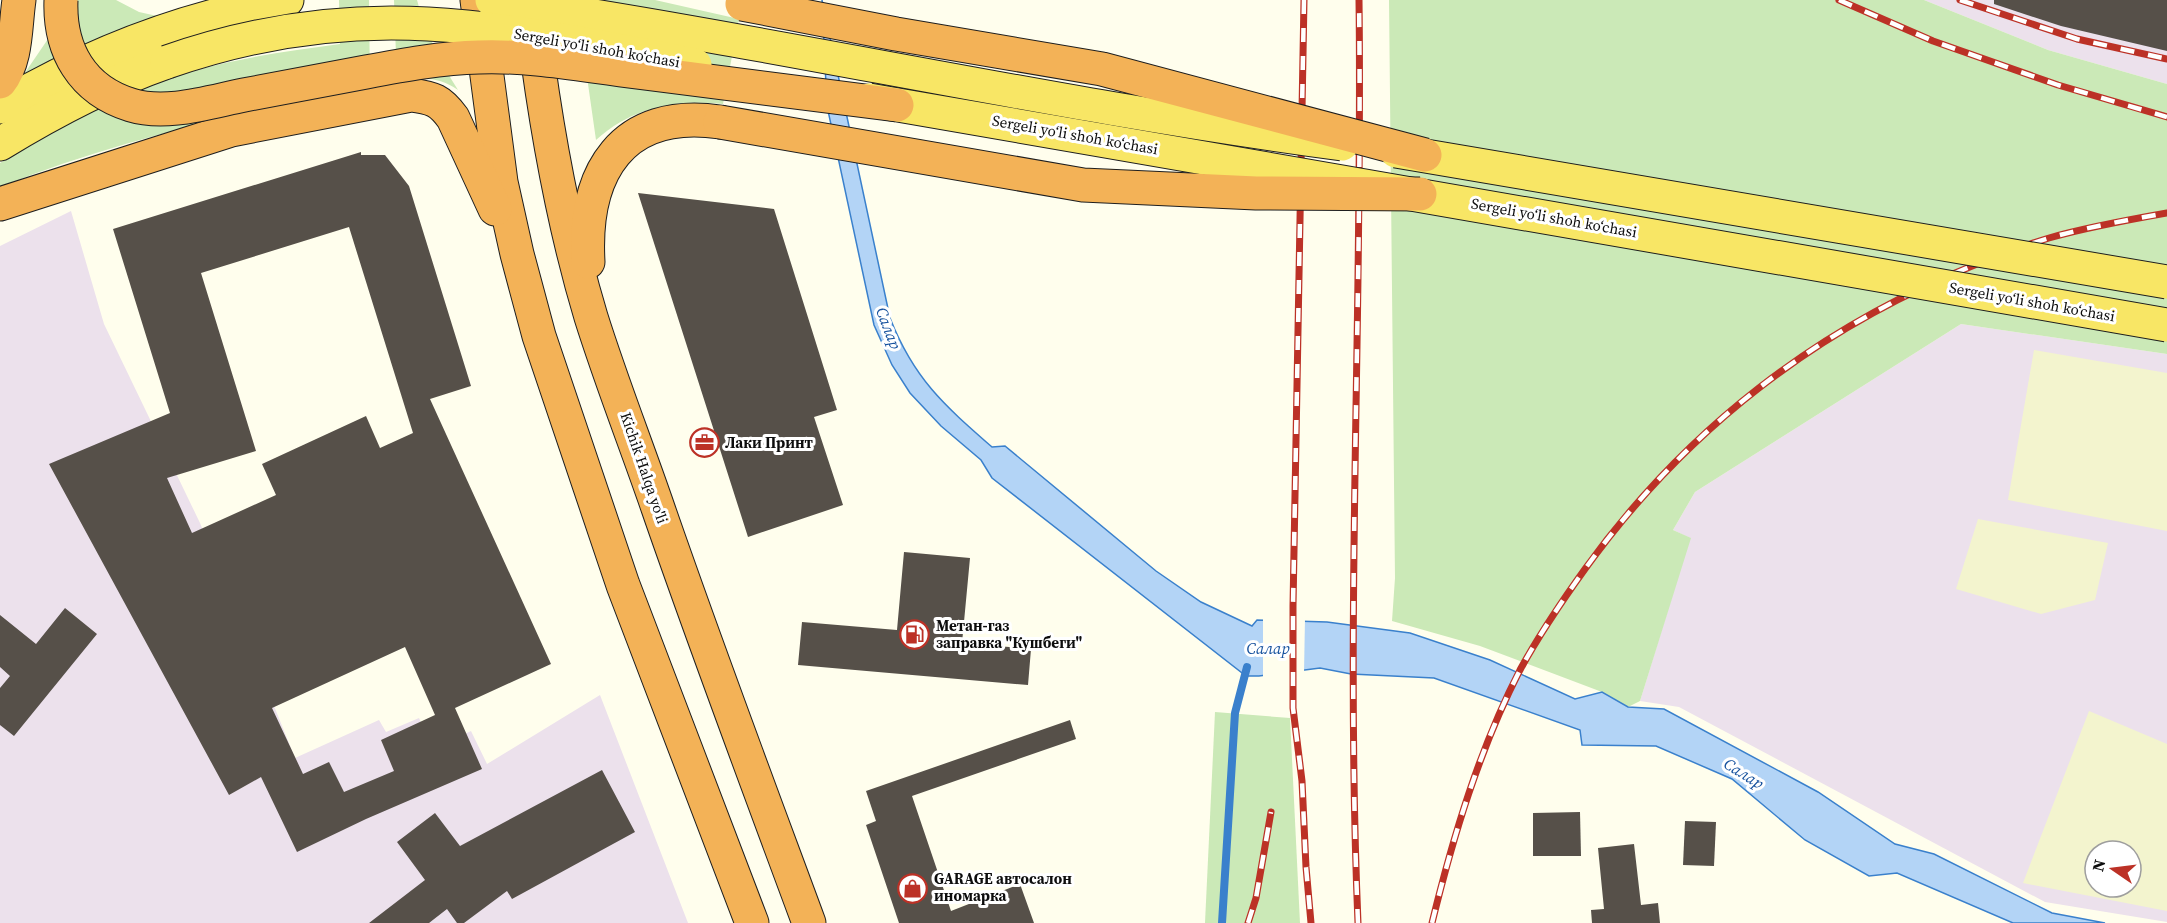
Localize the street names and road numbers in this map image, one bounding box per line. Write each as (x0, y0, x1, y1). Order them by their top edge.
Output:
street label: Sergeli yo‘li shoh ko‘chasi (513, 23, 682, 72)
street label: Sergeli yo‘li shoh ko‘chasi (991, 110, 1160, 159)
street label: Sergeli yo‘li shoh ko‘chasi (1470, 193, 1639, 242)
street label: Sergeli yo‘li shoh ko‘chasi (1948, 277, 2117, 326)
street label: Kichik Halqa yo'li (616, 409, 673, 526)

